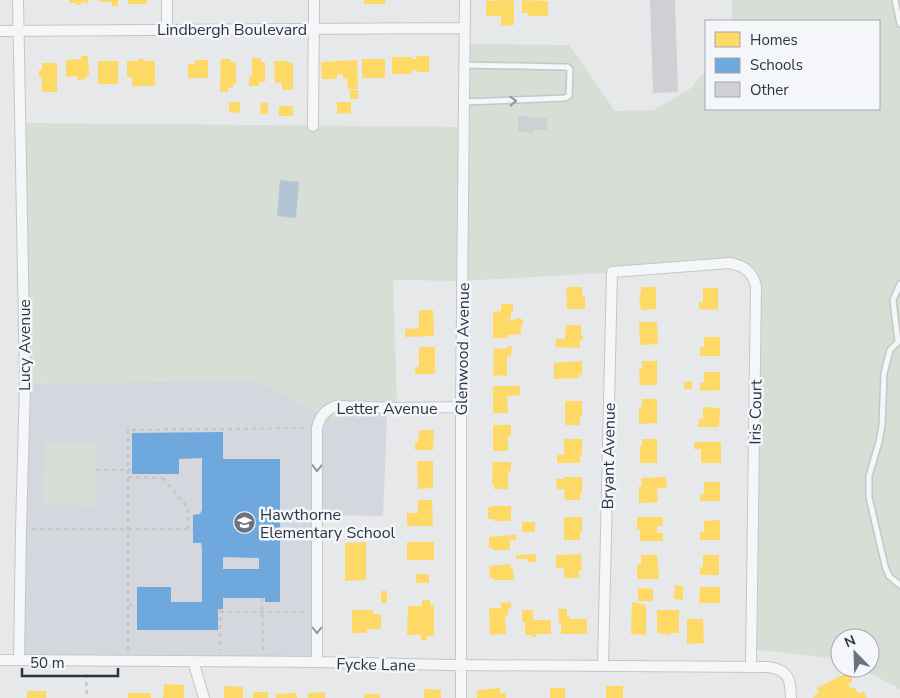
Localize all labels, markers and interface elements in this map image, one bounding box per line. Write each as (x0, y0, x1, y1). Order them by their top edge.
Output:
street label: Lindbergh Boulevard (157, 19, 307, 41)
legend (705, 20, 880, 110)
text: Homes (750, 30, 798, 50)
text: Schools (750, 55, 803, 75)
text: Other (750, 80, 789, 100)
one-way arrow (509, 95, 517, 106)
street label: Glenwood Avenue (451, 282, 475, 416)
street label: Lucy Avenue (14, 299, 36, 391)
street label: Iris Court (744, 379, 768, 445)
street label: Letter Avenue (337, 398, 437, 420)
street label: Bryant Avenue (597, 402, 621, 510)
one-way arrow (312, 464, 322, 472)
place label: Hawthorne Elementary School (260, 504, 396, 544)
school or university icon: Hawthorne Elementary School (232, 511, 256, 535)
one-way arrow (312, 627, 322, 635)
north arrow (830, 628, 880, 678)
text: N (842, 631, 859, 652)
scale bar (22, 646, 119, 678)
text: 50 m (30, 653, 65, 673)
street label: Fycke Lane (336, 653, 416, 677)

